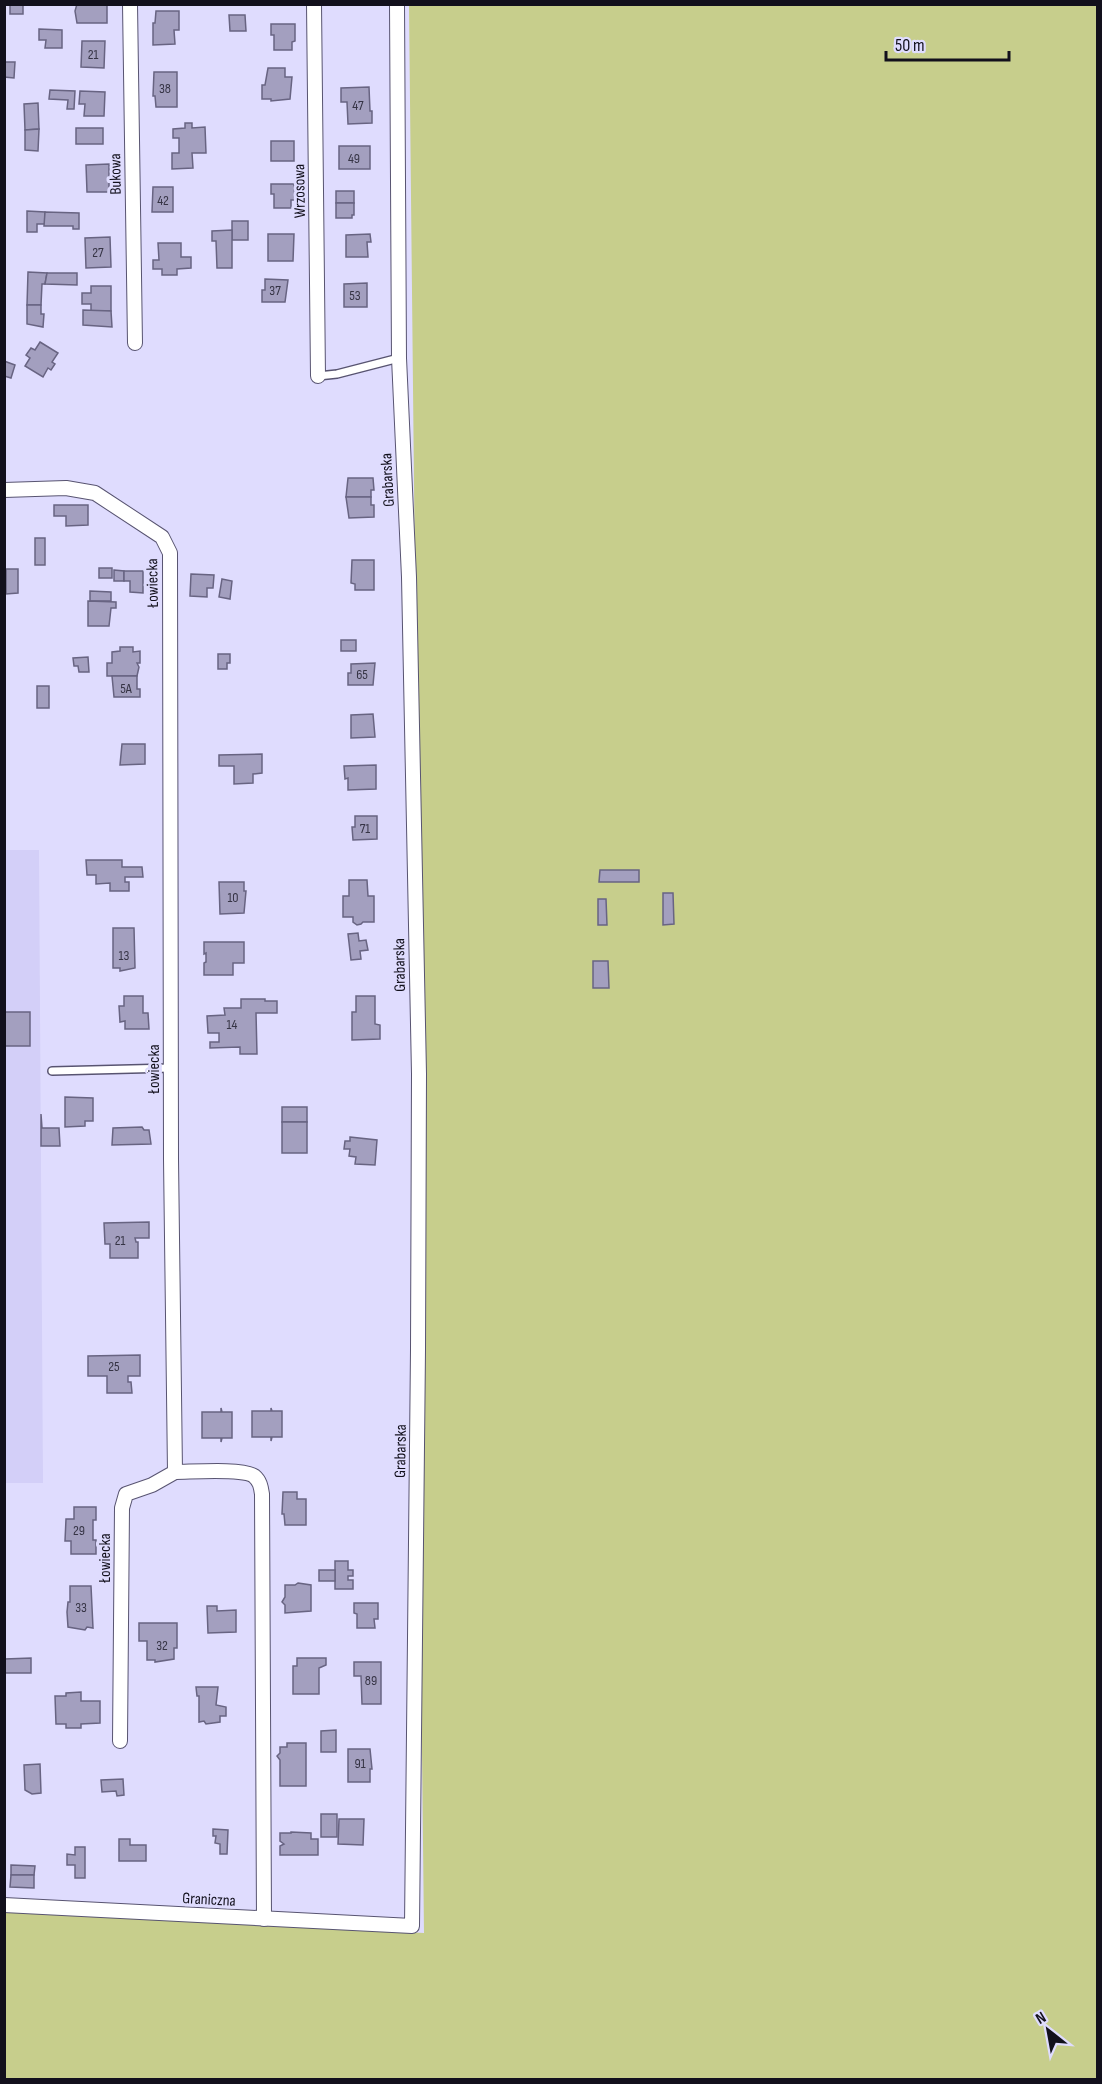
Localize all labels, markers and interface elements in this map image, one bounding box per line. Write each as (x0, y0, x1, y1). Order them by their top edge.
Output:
scale bar (886, 24, 1009, 62)
text: 50 m (895, 35, 925, 56)
house number: 21 (88, 46, 98, 63)
house number: 38 (159, 80, 171, 97)
house number: 47 (352, 97, 364, 114)
house number: 49 (348, 150, 360, 167)
street label: Bukowa (106, 153, 126, 195)
street label: Wrzosowa (290, 164, 310, 218)
house number: 42 (157, 192, 169, 209)
house number: 27 (92, 244, 104, 261)
house number: 37 (269, 282, 281, 299)
house number: 53 (349, 287, 361, 304)
street label: Grabarska (377, 453, 399, 507)
street label: Łowiecka (143, 558, 163, 609)
house number: 65 (356, 666, 368, 683)
house number: 5A (120, 680, 133, 697)
house number: 71 (360, 820, 370, 837)
house number: 10 (227, 889, 239, 906)
street label: Grabarska (390, 938, 410, 992)
house number: 13 (119, 947, 130, 964)
house number: 14 (227, 1016, 238, 1033)
street label: Łowiecka (145, 1044, 164, 1095)
house number: 21 (115, 1232, 125, 1249)
house number: 25 (108, 1358, 120, 1375)
street label: Grabarska (391, 1424, 411, 1478)
house number: 29 (73, 1522, 85, 1539)
street label: Łowiecka (96, 1533, 115, 1584)
house number: 33 (75, 1599, 87, 1616)
house number: 32 (156, 1637, 168, 1654)
house number: 89 (365, 1672, 377, 1689)
house number: 91 (354, 1755, 366, 1772)
street label: Graniczna (182, 1889, 236, 1911)
north arrow (1018, 2000, 1078, 2060)
text: N (1032, 2008, 1050, 2029)

